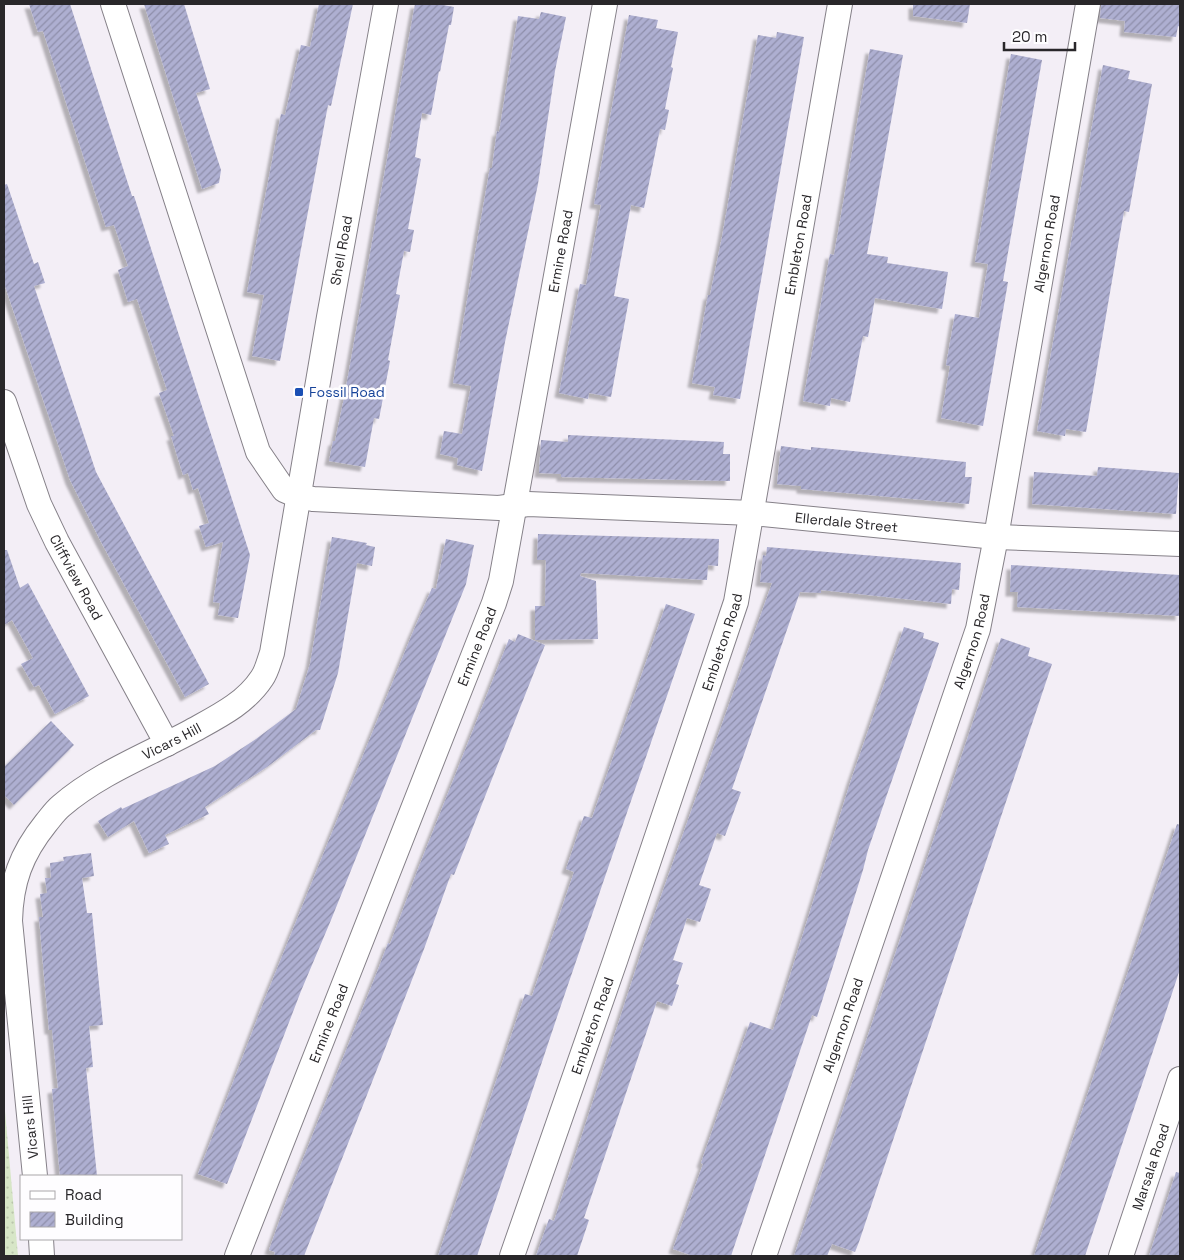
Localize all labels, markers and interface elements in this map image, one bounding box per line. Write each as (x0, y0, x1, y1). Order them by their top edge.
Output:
scale bar (1004, 20, 1075, 52)
text: 20 m (1012, 27, 1047, 46)
street label: Embleton Road (781, 193, 816, 296)
street label: Algernon Road (1029, 193, 1064, 294)
street label: Ermine Road (544, 208, 577, 294)
street label: Shell Road (326, 214, 356, 287)
place label: Fossil Road (309, 383, 385, 401)
marker: Fossil Road (293, 386, 305, 398)
street label: Ellerdale Street (794, 508, 899, 536)
street label: Cliffview Road (46, 532, 107, 623)
street label: Embleton Road (698, 592, 746, 693)
street label: Algernon Road (949, 592, 994, 691)
street label: Ermine Road (453, 604, 501, 689)
street label: Vicars Hill (139, 719, 204, 764)
street label: Embleton Road (567, 975, 618, 1077)
street label: Algernon Road (818, 975, 867, 1075)
street label: Ermine Road (305, 981, 352, 1066)
street label: Vicars Hill (18, 1094, 42, 1160)
street label: Marsala Road (1128, 1121, 1174, 1212)
legend (20, 1175, 182, 1240)
text: Road (65, 1185, 102, 1204)
text: Building (65, 1210, 124, 1229)

